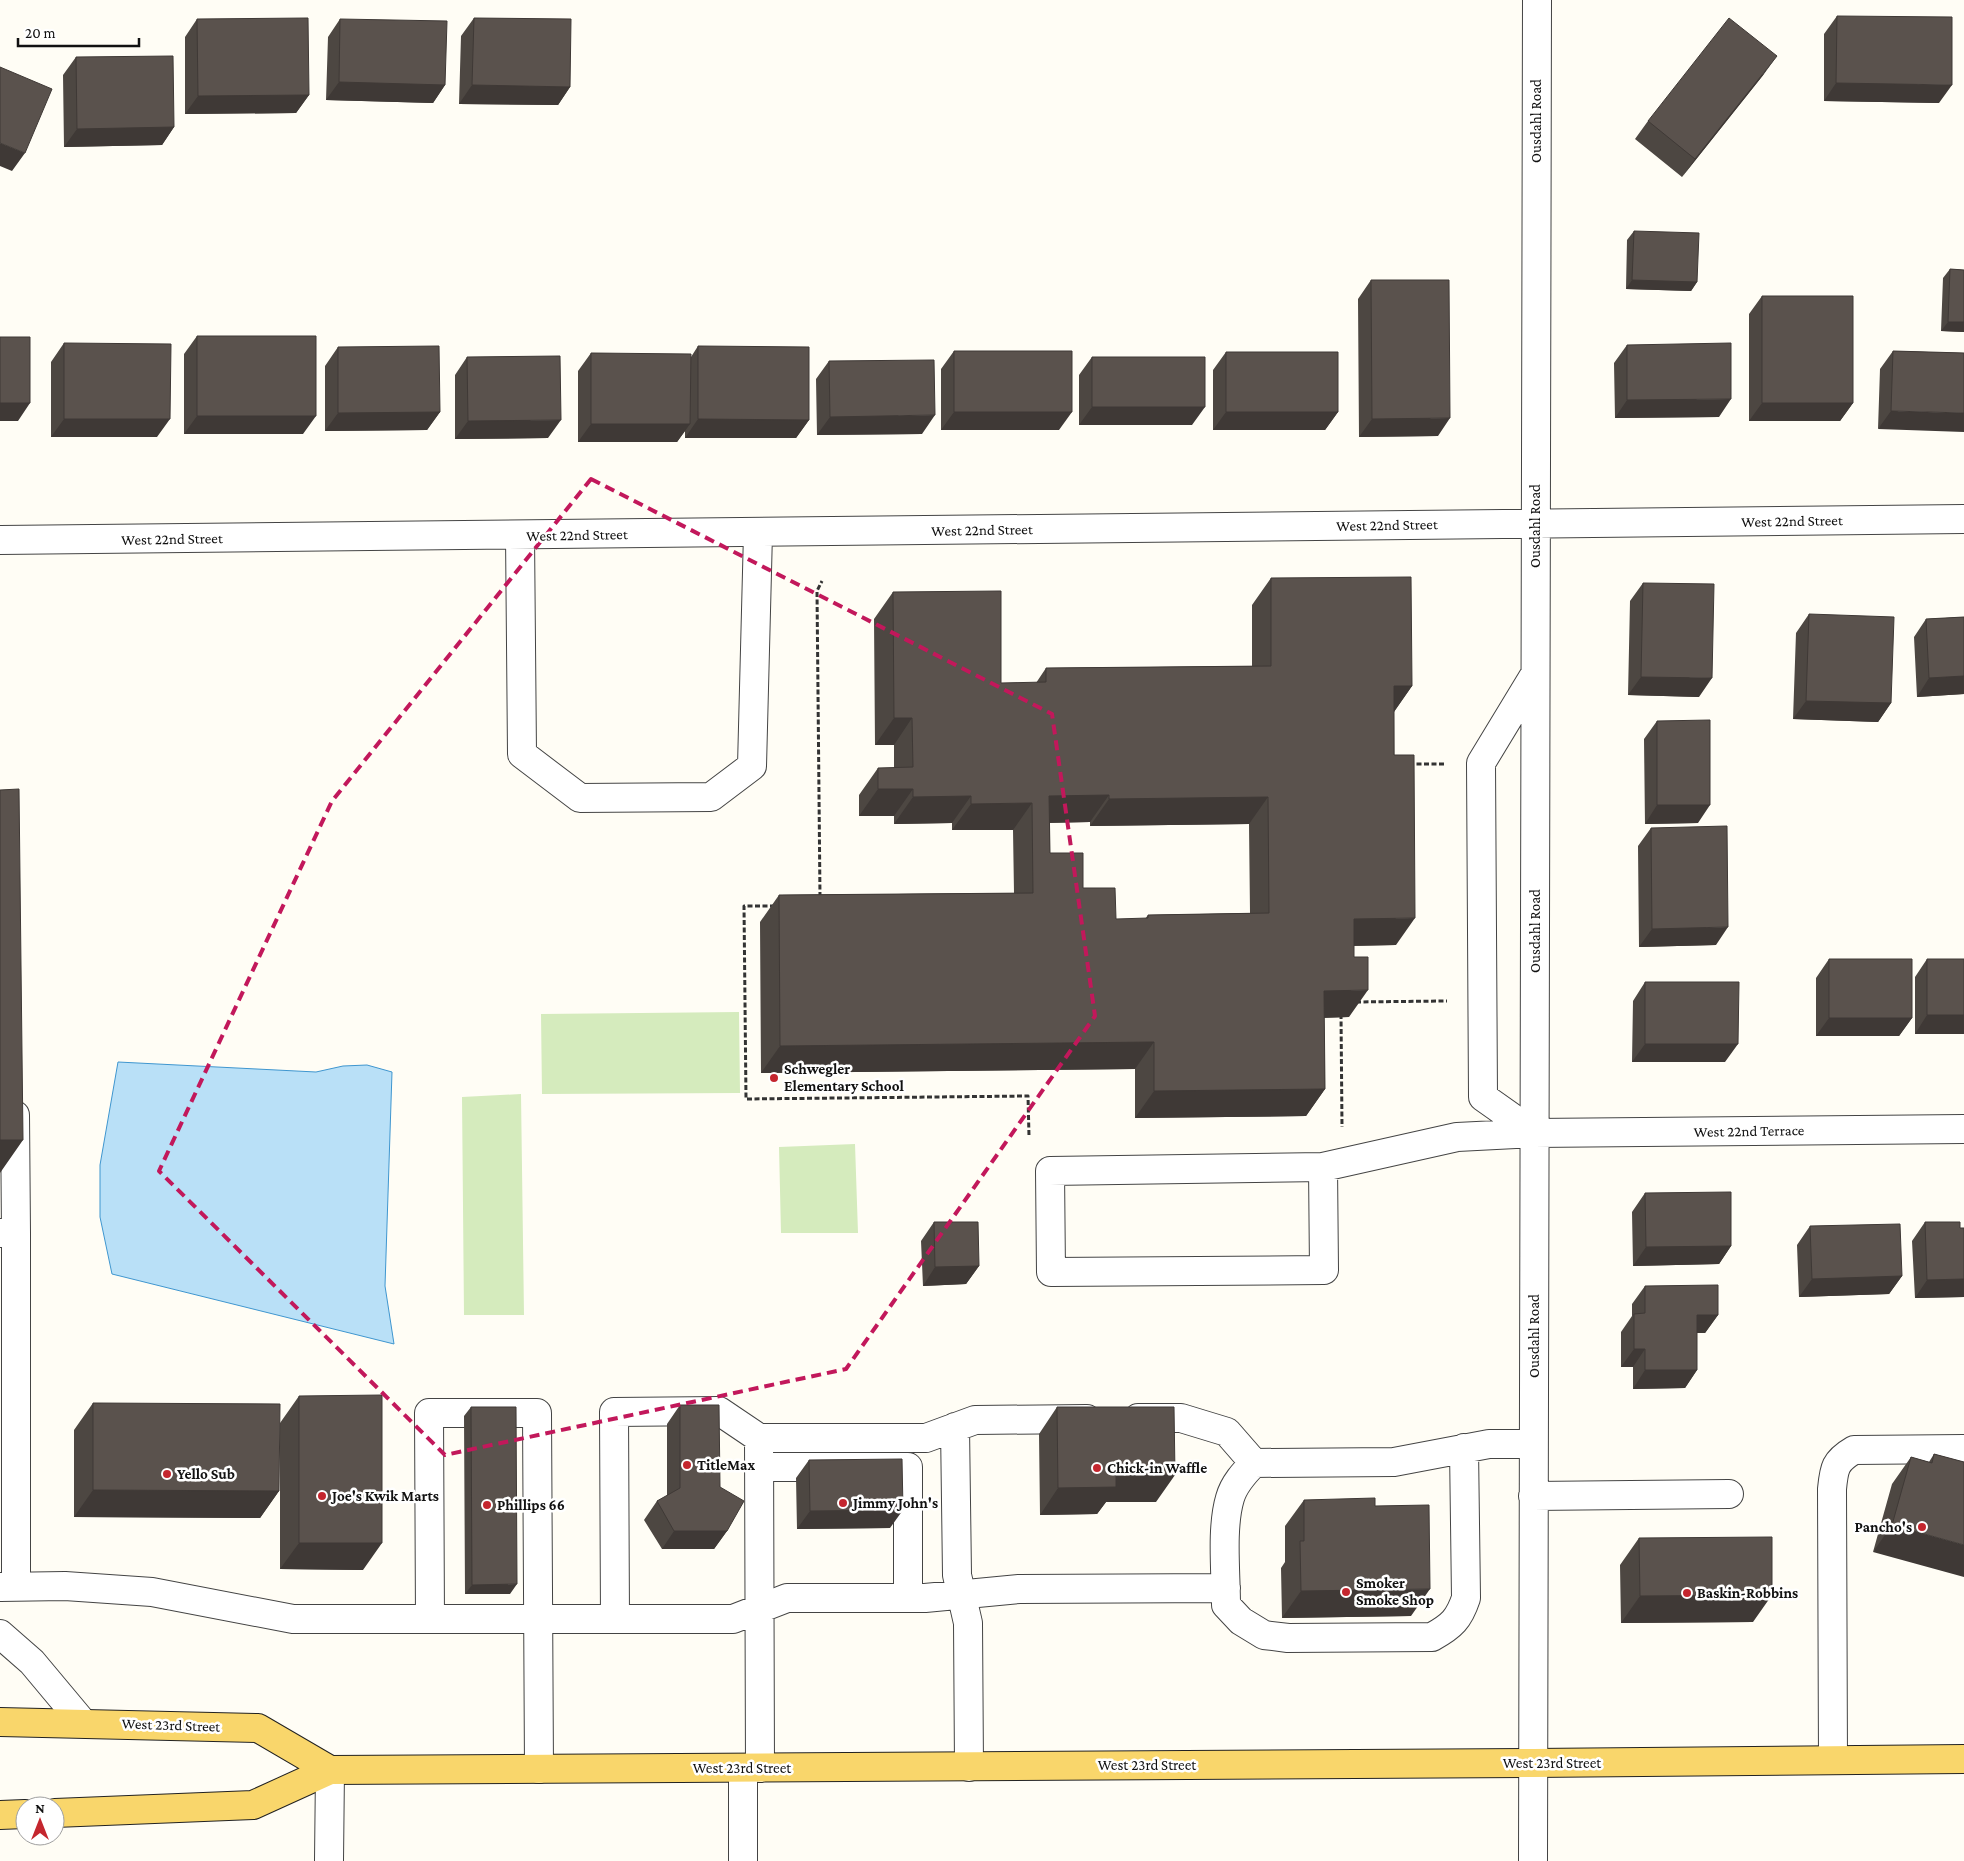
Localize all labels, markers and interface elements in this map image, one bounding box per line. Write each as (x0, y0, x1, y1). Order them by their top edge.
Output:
scale bar (18, 15, 139, 47)
text: 20 m (25, 25, 56, 41)
street label: Ousdahl Road (1528, 79, 1544, 163)
street label: Ousdahl Road (1527, 484, 1543, 568)
street label: West 22nd Street (1741, 512, 1844, 530)
street label: West 22nd Street (1336, 516, 1439, 534)
street label: West 22nd Street (931, 521, 1034, 539)
street label: West 22nd Street (526, 526, 629, 544)
street label: West 22nd Street (121, 530, 224, 548)
street label: Ousdahl Road (1527, 889, 1543, 973)
place label: Schwegler Elementary School (784, 1061, 904, 1094)
marker: Schwegler Elementary School (768, 1072, 780, 1084)
street label: West 22nd Terrace (1694, 1122, 1805, 1140)
street label: Ousdahl Road (1526, 1294, 1542, 1378)
place label: TitleMax (697, 1457, 755, 1473)
marker: TitleMax (681, 1459, 693, 1471)
place label: Chick-in Waffle (1107, 1460, 1207, 1476)
marker: Chick-in Waffle (1091, 1462, 1103, 1474)
place label: Yello Sub (177, 1466, 235, 1482)
marker: Yello Sub (161, 1468, 173, 1480)
place label: Joe's Kwik Marts (330, 1488, 439, 1504)
marker: Joe's Kwik Marts (316, 1490, 328, 1502)
place label: Jimmy John's (851, 1495, 938, 1511)
place label: Phillips 66 (497, 1497, 565, 1513)
marker: Jimmy John's (837, 1497, 849, 1509)
marker: Phillips 66 (481, 1499, 493, 1511)
place label: Pancho's (1855, 1519, 1912, 1535)
marker: Pancho's (1916, 1521, 1928, 1533)
place label: Smoker Smoke Shop (1356, 1575, 1434, 1608)
place label: Baskin-Robbins (1697, 1585, 1798, 1601)
marker: Smoker Smoke Shop (1340, 1586, 1352, 1598)
marker: Baskin-Robbins (1681, 1587, 1693, 1599)
street label: West 23rd Street (121, 1715, 222, 1735)
street label: West 23rd Street (1503, 1755, 1602, 1771)
street label: West 23rd Street (1098, 1757, 1197, 1773)
street label: West 23rd Street (693, 1760, 792, 1776)
north arrow (15, 1796, 65, 1846)
text: N (35, 1800, 45, 1816)

